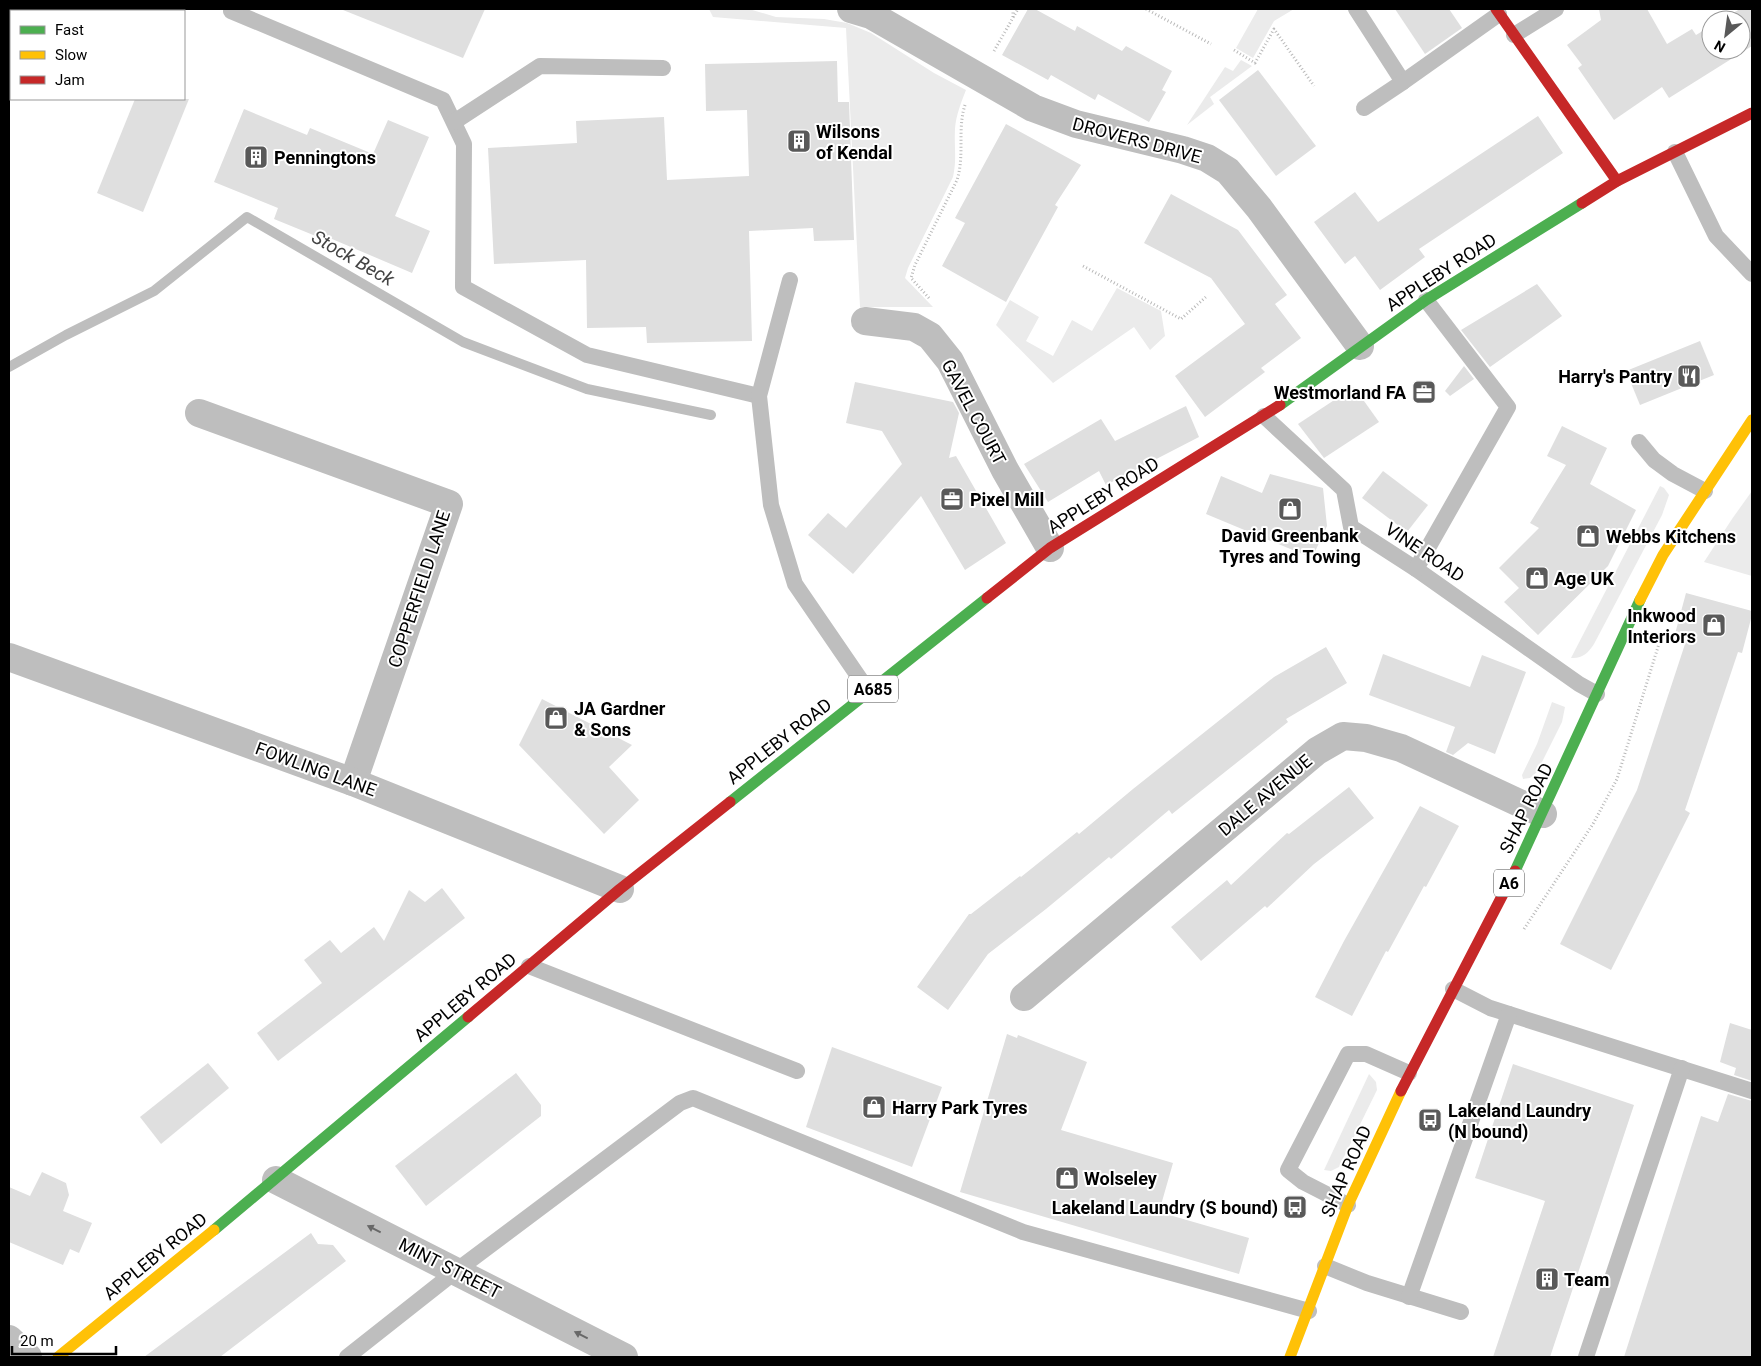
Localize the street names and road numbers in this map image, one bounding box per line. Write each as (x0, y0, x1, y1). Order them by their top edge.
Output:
street label: DROVERS DRIVE (1070, 113, 1204, 167)
street label: APPLEBY ROAD (1382, 229, 1500, 315)
street label: GAVEL COURT (937, 356, 1011, 468)
street label: APPLEBY ROAD (1043, 452, 1163, 538)
street label: COPPERFIELD LANE (384, 508, 454, 670)
street label: VINE ROAD (1382, 518, 1468, 586)
road number: A685 (848, 676, 898, 702)
street label: APPLEBY ROAD (722, 694, 836, 788)
street label: FOWLING LANE (253, 737, 379, 801)
street label: DALE AVENUE (1214, 750, 1316, 840)
street label: SHAP ROAD (1495, 759, 1557, 857)
road number: A6 (1494, 870, 1524, 896)
street label: APPLEBY ROAD (410, 948, 520, 1046)
street label: SHAP ROAD (1316, 1122, 1376, 1220)
street label: APPLEBY ROAD (99, 1208, 211, 1304)
street label: MINT STREET (395, 1233, 505, 1303)

